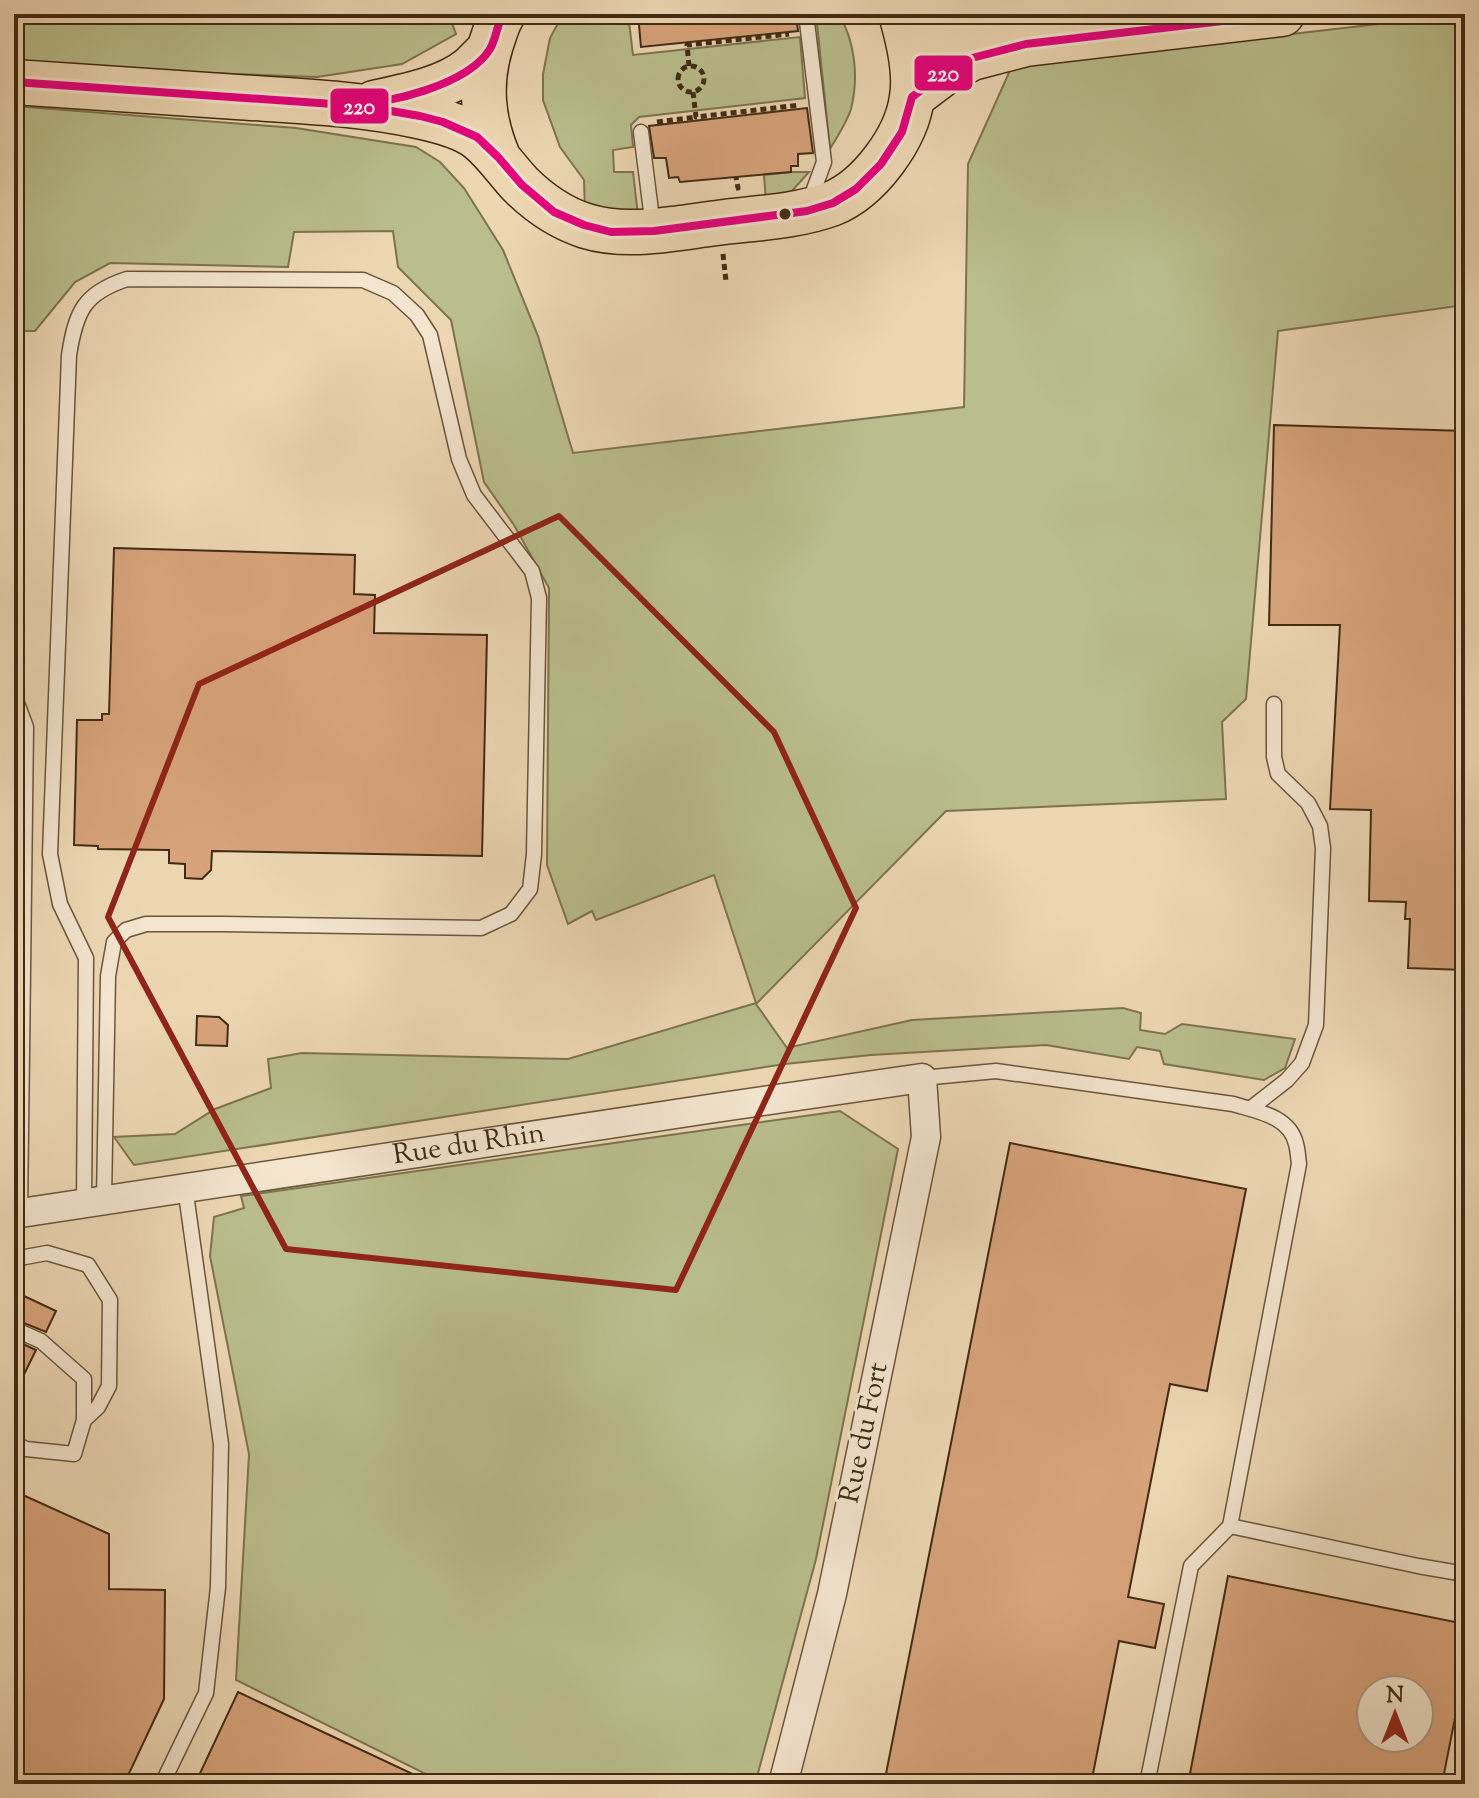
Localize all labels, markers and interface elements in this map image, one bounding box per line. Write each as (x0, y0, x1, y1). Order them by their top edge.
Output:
line badge: 220 (913, 54, 974, 92)
text: 220 (927, 60, 959, 92)
line badge: 220 (329, 87, 390, 125)
text: 220 (343, 93, 375, 125)
unlabelled marker (777, 206, 793, 222)
street label: Rue du Rhin (390, 1114, 548, 1176)
street label: Rue du Fort (831, 1359, 899, 1507)
north arrow (1355, 1674, 1435, 1754)
text: N (1386, 1681, 1404, 1713)

